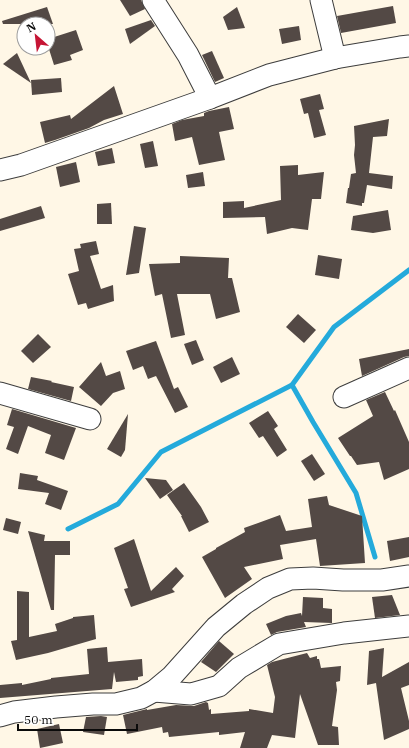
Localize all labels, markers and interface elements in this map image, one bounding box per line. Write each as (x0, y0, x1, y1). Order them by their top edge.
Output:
north arrow (16, 16, 56, 56)
text: N (24, 19, 39, 35)
scale bar (18, 706, 137, 732)
text: 50 m (24, 712, 53, 727)

